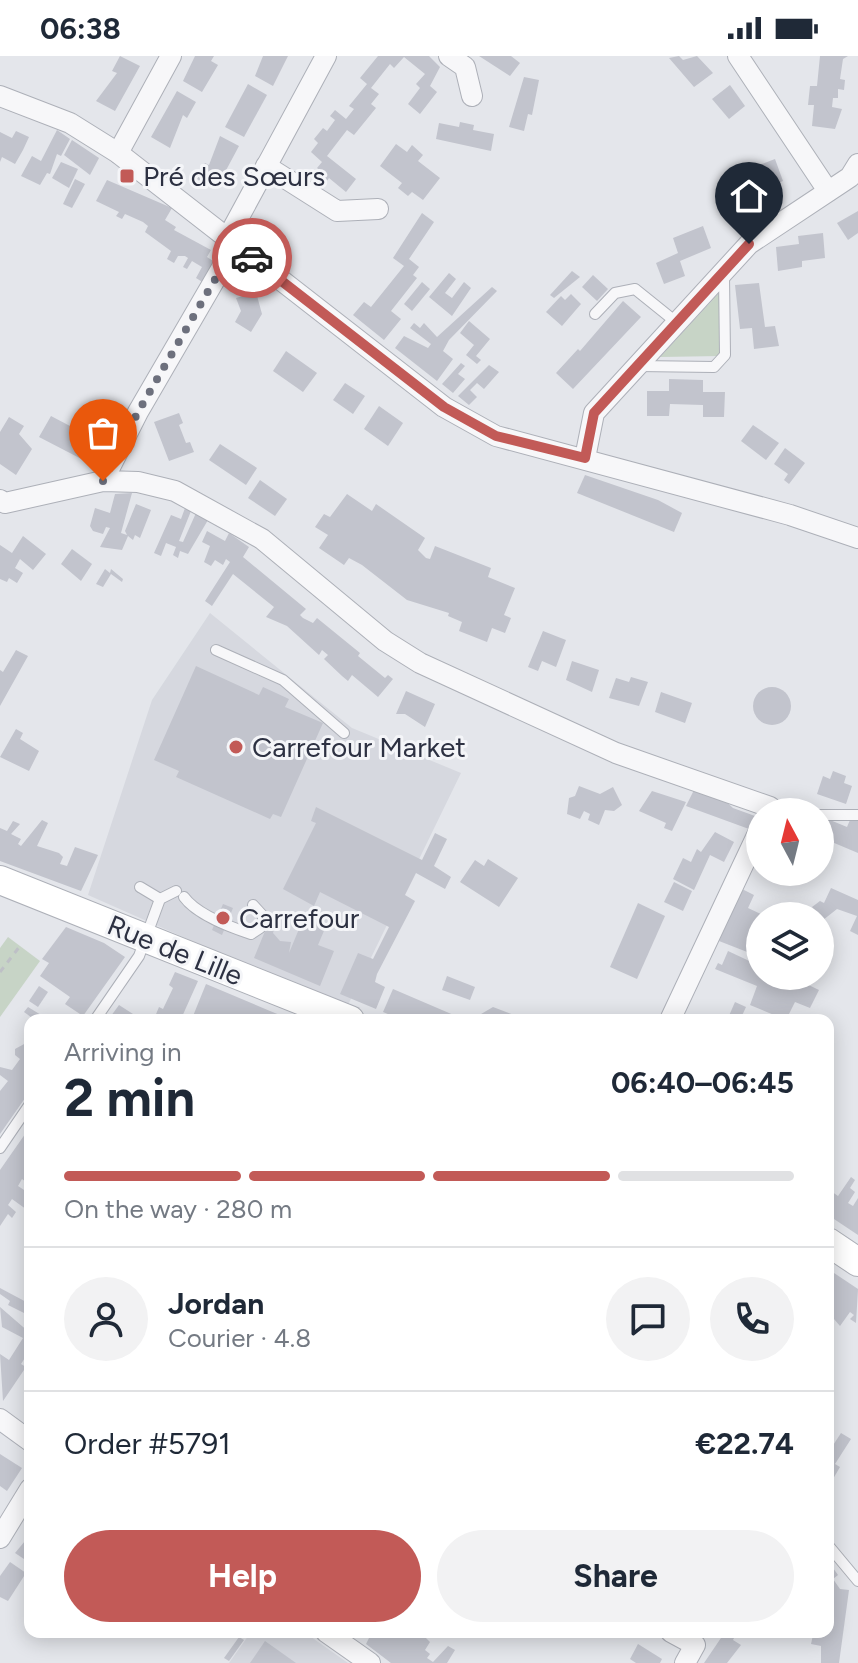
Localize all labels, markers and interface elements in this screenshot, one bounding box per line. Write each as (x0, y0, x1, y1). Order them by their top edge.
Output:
text: 06:38 (40, 10, 121, 47)
place label: Pré des Sœurs (143, 159, 325, 193)
pin (715, 162, 783, 244)
marker: Pré des Sœurs (118, 167, 136, 185)
icon: home (727, 174, 771, 218)
courier (212, 218, 292, 298)
icon: car (230, 236, 274, 280)
pin (69, 399, 137, 481)
icon: bag (81, 411, 125, 455)
place label: Carrefour Market (252, 730, 466, 764)
marker: Carrefour Market (227, 738, 245, 756)
north arrow (746, 798, 834, 886)
map controls (746, 798, 834, 990)
place label: Carrefour (239, 901, 360, 935)
button: layers (746, 902, 834, 990)
street label: Rue de Lille (103, 908, 247, 992)
marker: Carrefour (214, 909, 232, 927)
text: Arriving in (64, 1036, 182, 1068)
text: 06:40–06:45 (611, 1064, 794, 1101)
text: 2 min (64, 1067, 195, 1129)
text: On the way · 280 m (64, 1193, 292, 1225)
button: person (64, 1277, 148, 1361)
button: chat (606, 1277, 690, 1361)
button: phone (710, 1277, 794, 1361)
text: Jordan (168, 1285, 264, 1322)
text: Courier · 4.8 (168, 1322, 311, 1354)
text: Order #5791 (64, 1425, 231, 1462)
text: €22.74 (695, 1425, 794, 1462)
button: Help (64, 1530, 421, 1622)
button: Share (437, 1530, 794, 1622)

